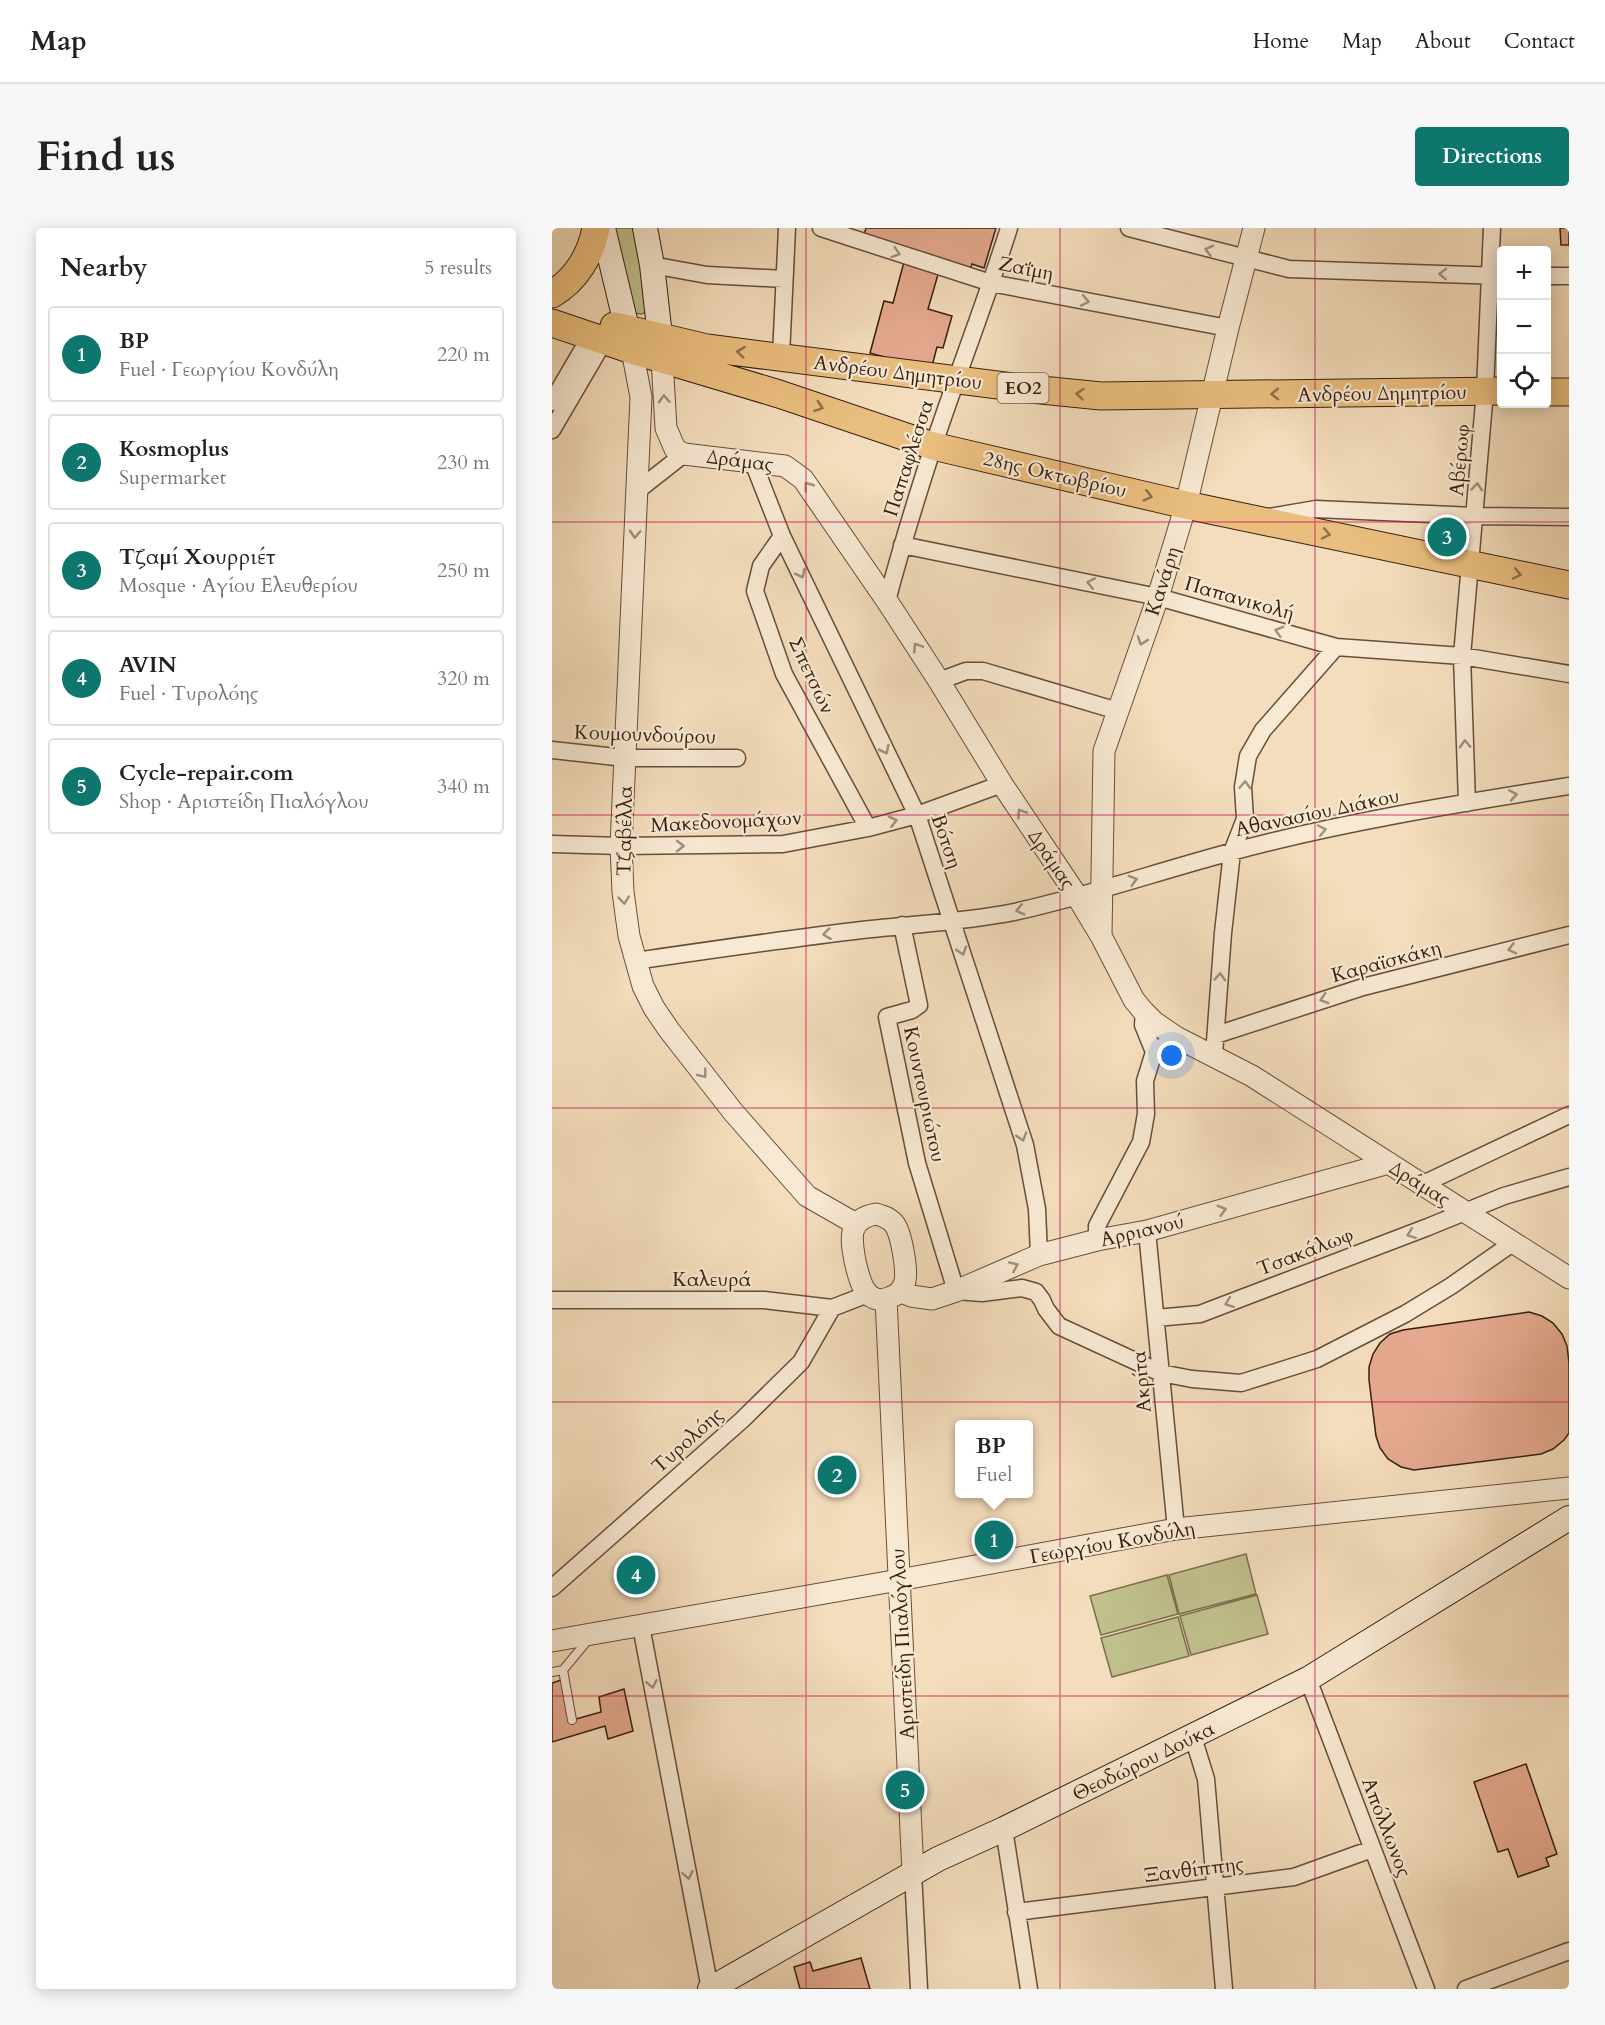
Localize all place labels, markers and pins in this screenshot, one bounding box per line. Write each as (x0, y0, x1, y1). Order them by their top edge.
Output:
pin: 3 (1428, 514, 1466, 560)
pin: 2 (818, 1452, 856, 1498)
pin: 1 (974, 1518, 1014, 1562)
pin: 4 (616, 1552, 656, 1598)
pin: 5 (886, 1768, 924, 1812)

